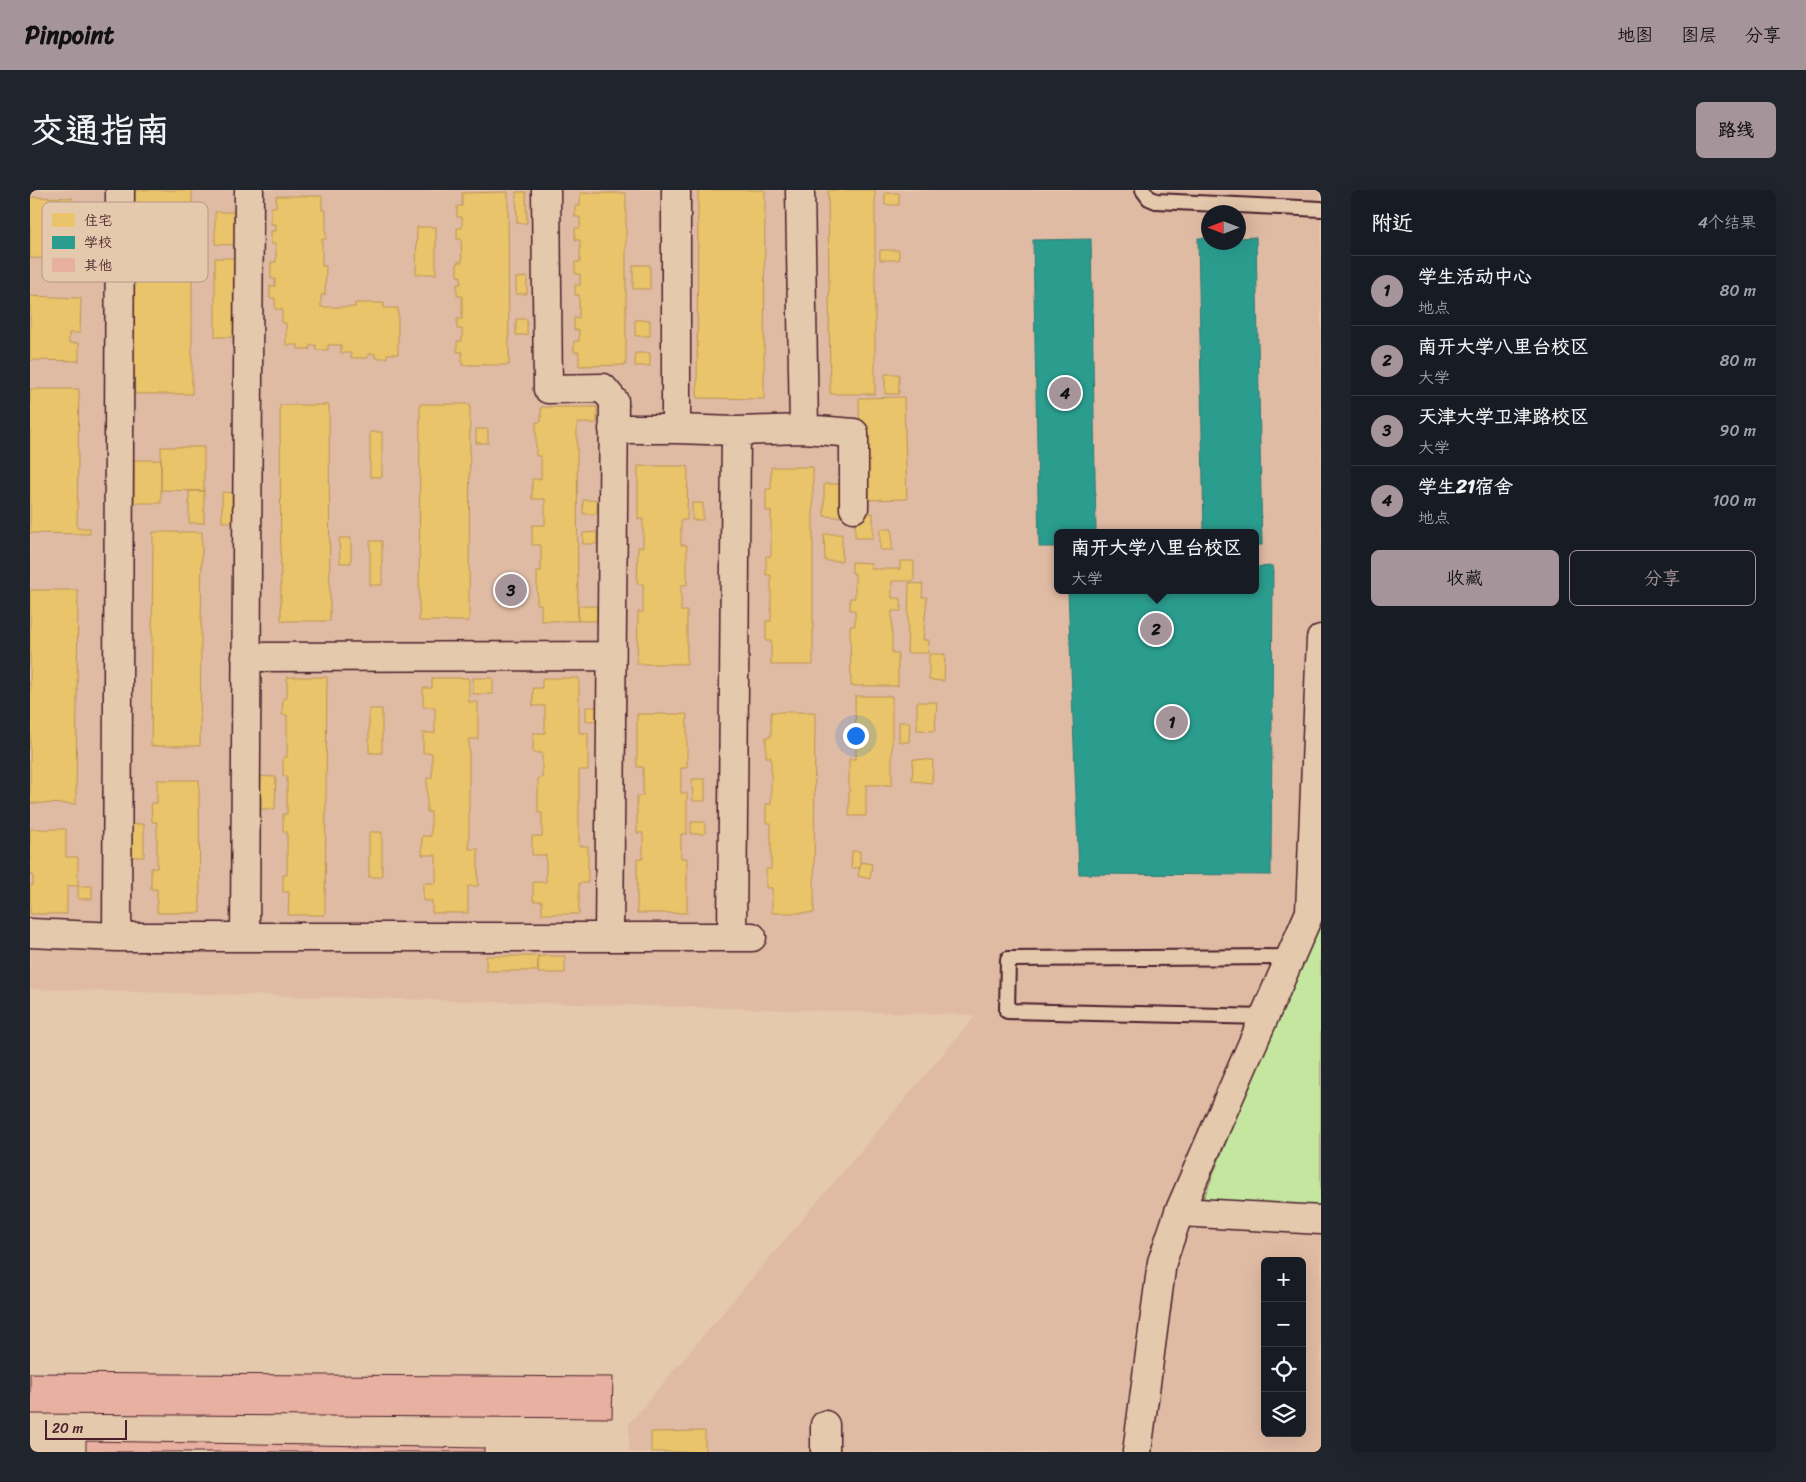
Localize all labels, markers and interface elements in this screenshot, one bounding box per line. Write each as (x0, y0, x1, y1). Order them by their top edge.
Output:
text: Pinpoint (25, 14, 114, 56)
text: 地图 (1617, 19, 1653, 51)
text: 图层 (1681, 19, 1717, 51)
text: 分享 (1745, 19, 1781, 51)
text: 交通指南 (30, 99, 170, 161)
button: 路线 (1696, 102, 1776, 158)
legend (42, 202, 208, 282)
text: 附近 (1371, 204, 1413, 242)
north arrow (1201, 205, 1246, 250)
text: 住宅 (84, 208, 112, 233)
text: 4个结果 (1698, 208, 1756, 237)
text: 学校 (84, 230, 112, 255)
text: 其他 (84, 253, 112, 278)
text: 学生活动中心 (1418, 260, 1532, 293)
text: 1 (1384, 276, 1390, 305)
text: 80 m (1720, 276, 1756, 305)
text: 地点 (1418, 293, 1450, 322)
text: 南开大学八里台校区 (1418, 330, 1589, 363)
text: 2 (1382, 346, 1392, 375)
text: 80 m (1720, 346, 1756, 375)
text: 大学 (1418, 363, 1450, 392)
pin: 4 (1049, 374, 1081, 412)
text: 天津大学卫津路校区 (1418, 400, 1589, 433)
text: 3 (1383, 416, 1391, 445)
text: 90 m (1720, 416, 1756, 445)
text: 大学 (1418, 433, 1450, 462)
text: 学生21宿舍 (1418, 470, 1513, 503)
text: 4 (1382, 486, 1392, 515)
text: 100 m (1712, 486, 1756, 515)
text: 地点 (1418, 503, 1450, 532)
popup (1054, 529, 1259, 594)
text: 南开大学八里台校区 (1071, 531, 1242, 564)
button: 收藏 (1371, 550, 1559, 606)
button: 分享 (1569, 550, 1756, 606)
text: 大学 (1071, 564, 1103, 593)
pin: 3 (495, 571, 527, 609)
pin: 2 (1140, 610, 1172, 648)
pin: 1 (1156, 703, 1188, 741)
your location (843, 723, 869, 749)
map controls (1261, 1257, 1306, 1437)
button: + (1261, 1257, 1306, 1302)
button: − (1261, 1302, 1306, 1347)
button: locate (1261, 1347, 1306, 1392)
button: layers (1261, 1392, 1306, 1437)
text: 20 m (52, 1416, 83, 1441)
scale bar (45, 1417, 128, 1440)

